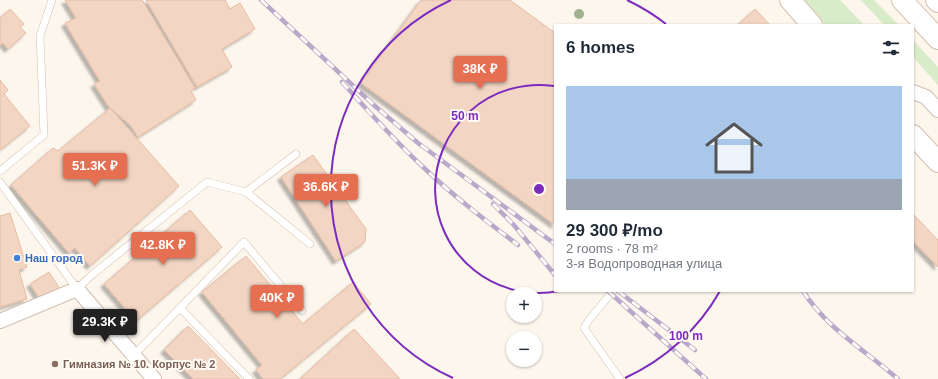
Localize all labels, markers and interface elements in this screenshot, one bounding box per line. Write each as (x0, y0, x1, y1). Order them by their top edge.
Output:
icon: filters (880, 37, 902, 59)
text: 6 homes (566, 38, 635, 57)
pin: 38K ₽ (452, 56, 508, 90)
text: 38K ₽ (462, 61, 498, 76)
text: 50 m (451, 109, 479, 123)
icon: home (698, 112, 770, 184)
pin: 51.3K ₽ (58, 153, 132, 187)
text: 51.3K ₽ (72, 158, 118, 173)
pin: 36.6K ₽ (289, 174, 363, 208)
text: 36.6K ₽ (303, 179, 349, 194)
centre of rings (532, 182, 546, 196)
text: 29 300 ₽/mo (566, 221, 663, 240)
pin: 42.8K ₽ (126, 232, 200, 266)
text: 42.8K ₽ (140, 237, 186, 252)
text: 2 rooms · 78 m² (566, 241, 658, 256)
place label: Наш город (25, 252, 83, 264)
marker: Наш город (12, 253, 22, 263)
text: 3-я Водопроводная улица (566, 256, 722, 271)
pin: 40K ₽ (249, 285, 305, 319)
map controls (506, 287, 542, 367)
button: + (506, 287, 542, 323)
text: 40K ₽ (259, 290, 295, 305)
pin: 29.3K ₽ (68, 309, 142, 343)
text: 29.3K ₽ (82, 314, 128, 329)
text: 100 m (669, 329, 703, 343)
button: − (506, 331, 542, 367)
place label: Гимназия № 10. Корпус № 2 (63, 358, 215, 370)
marker: Гимназия № 10. Корпус № 2 (50, 359, 60, 369)

